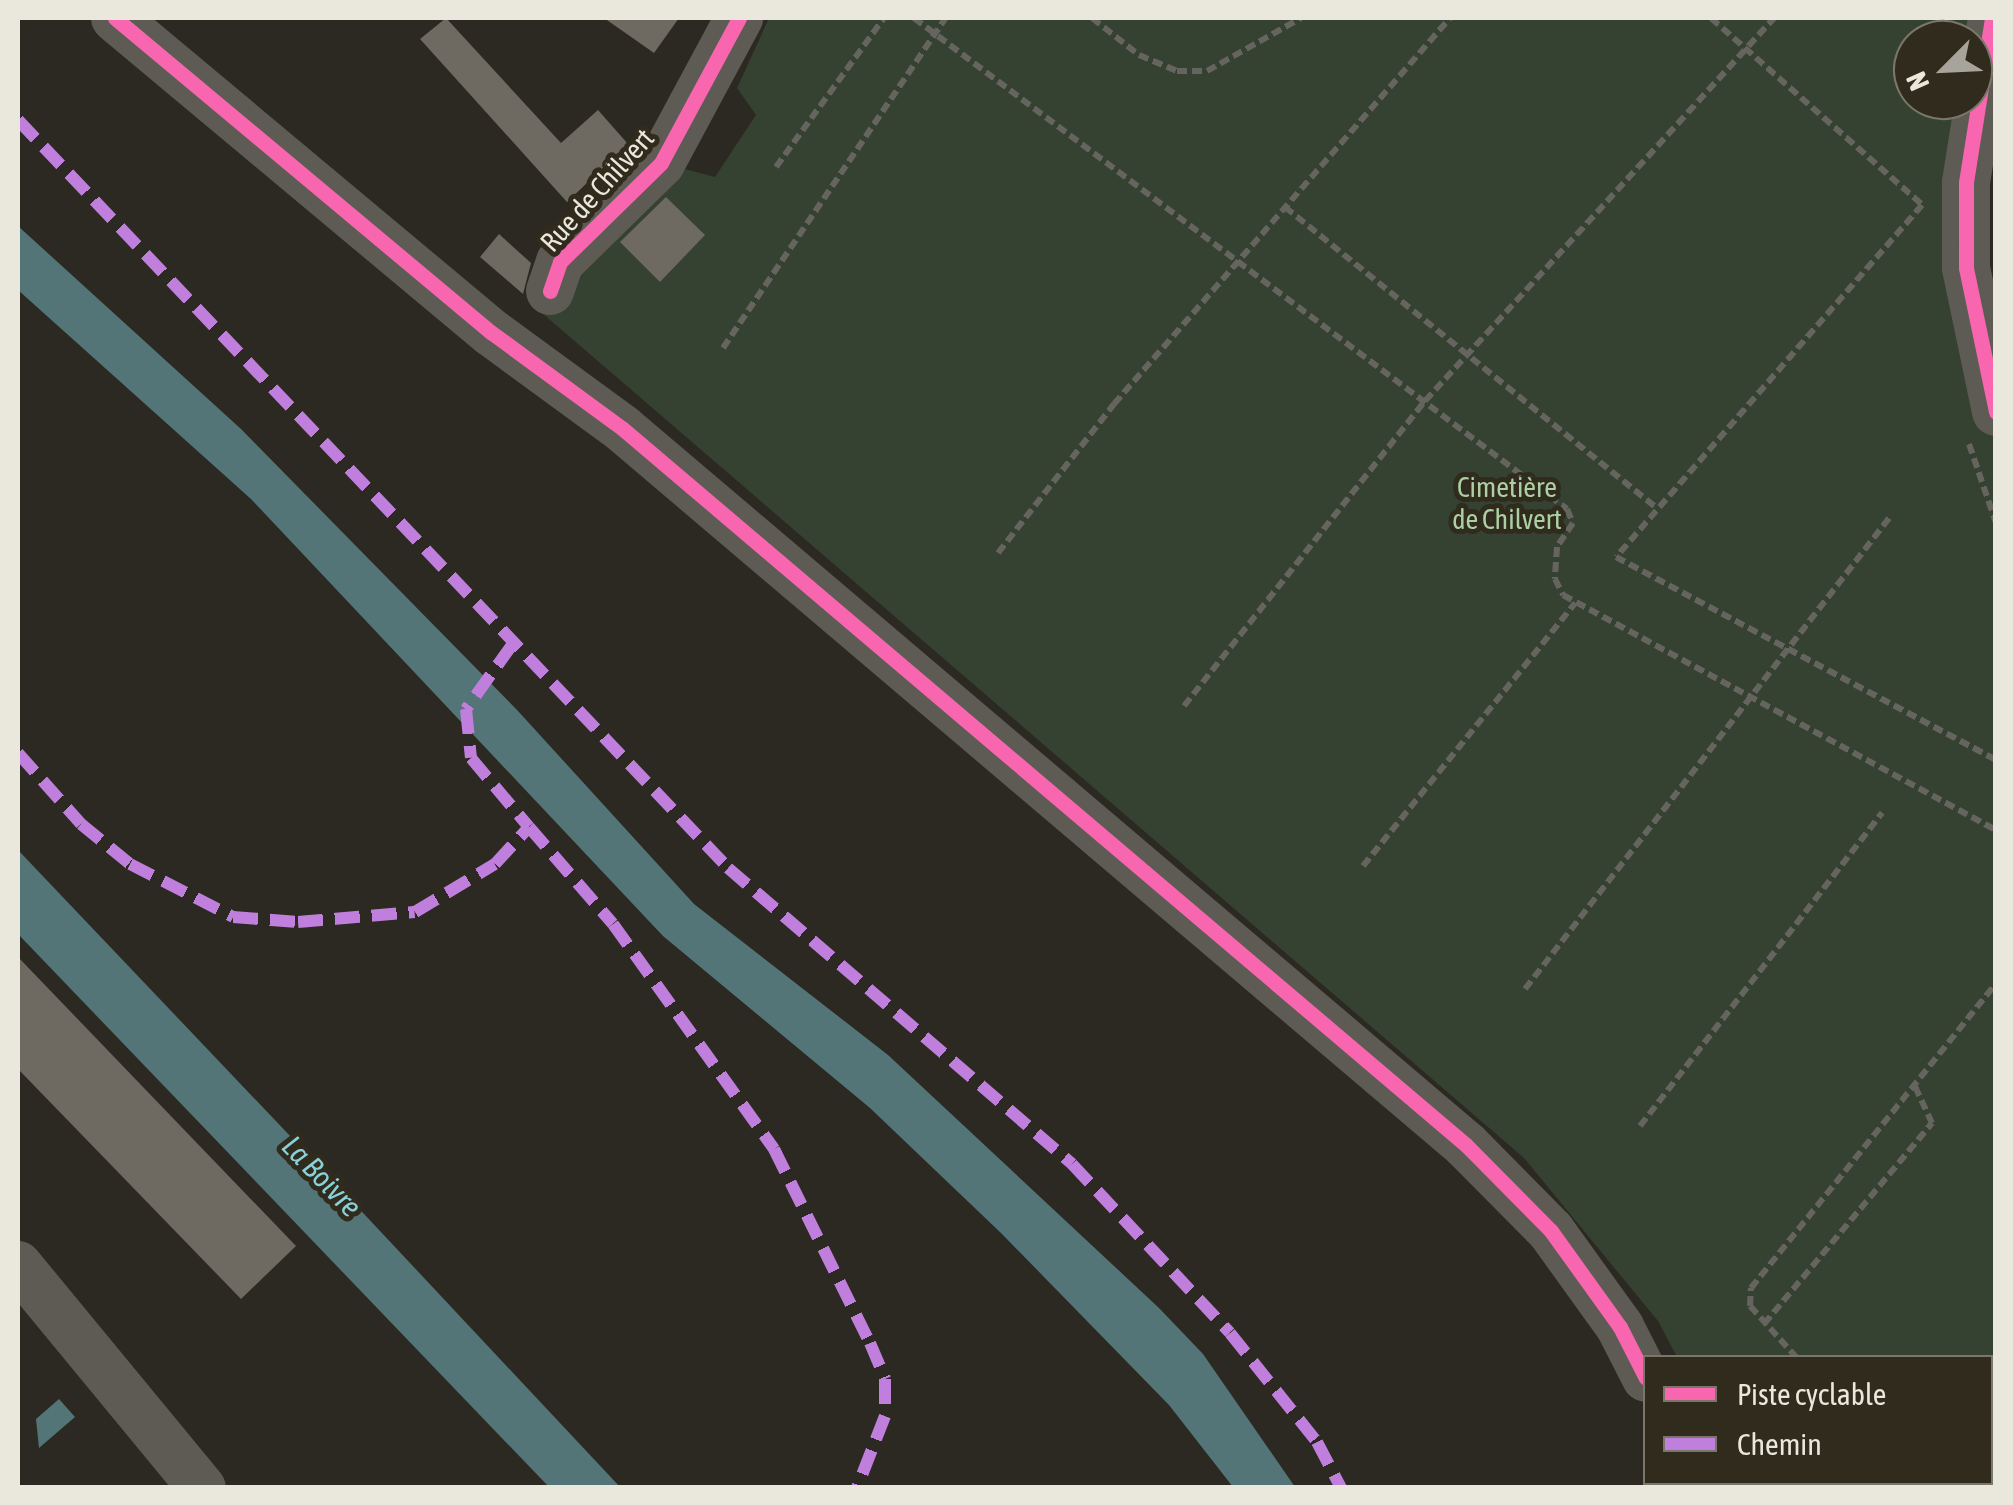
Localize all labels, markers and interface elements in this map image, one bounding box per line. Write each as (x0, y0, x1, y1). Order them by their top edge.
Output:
north arrow (1893, 20, 1993, 120)
text: N (1899, 67, 1935, 95)
street label: Rue de Chilvert (533, 122, 661, 258)
park label: Cimetière de Chilvert (1452, 470, 1562, 536)
water label: La Boivre (275, 1128, 369, 1224)
legend (1643, 1355, 1993, 1485)
text: Piste cyclable (1737, 1377, 1886, 1411)
text: Chemin (1737, 1427, 1822, 1461)

